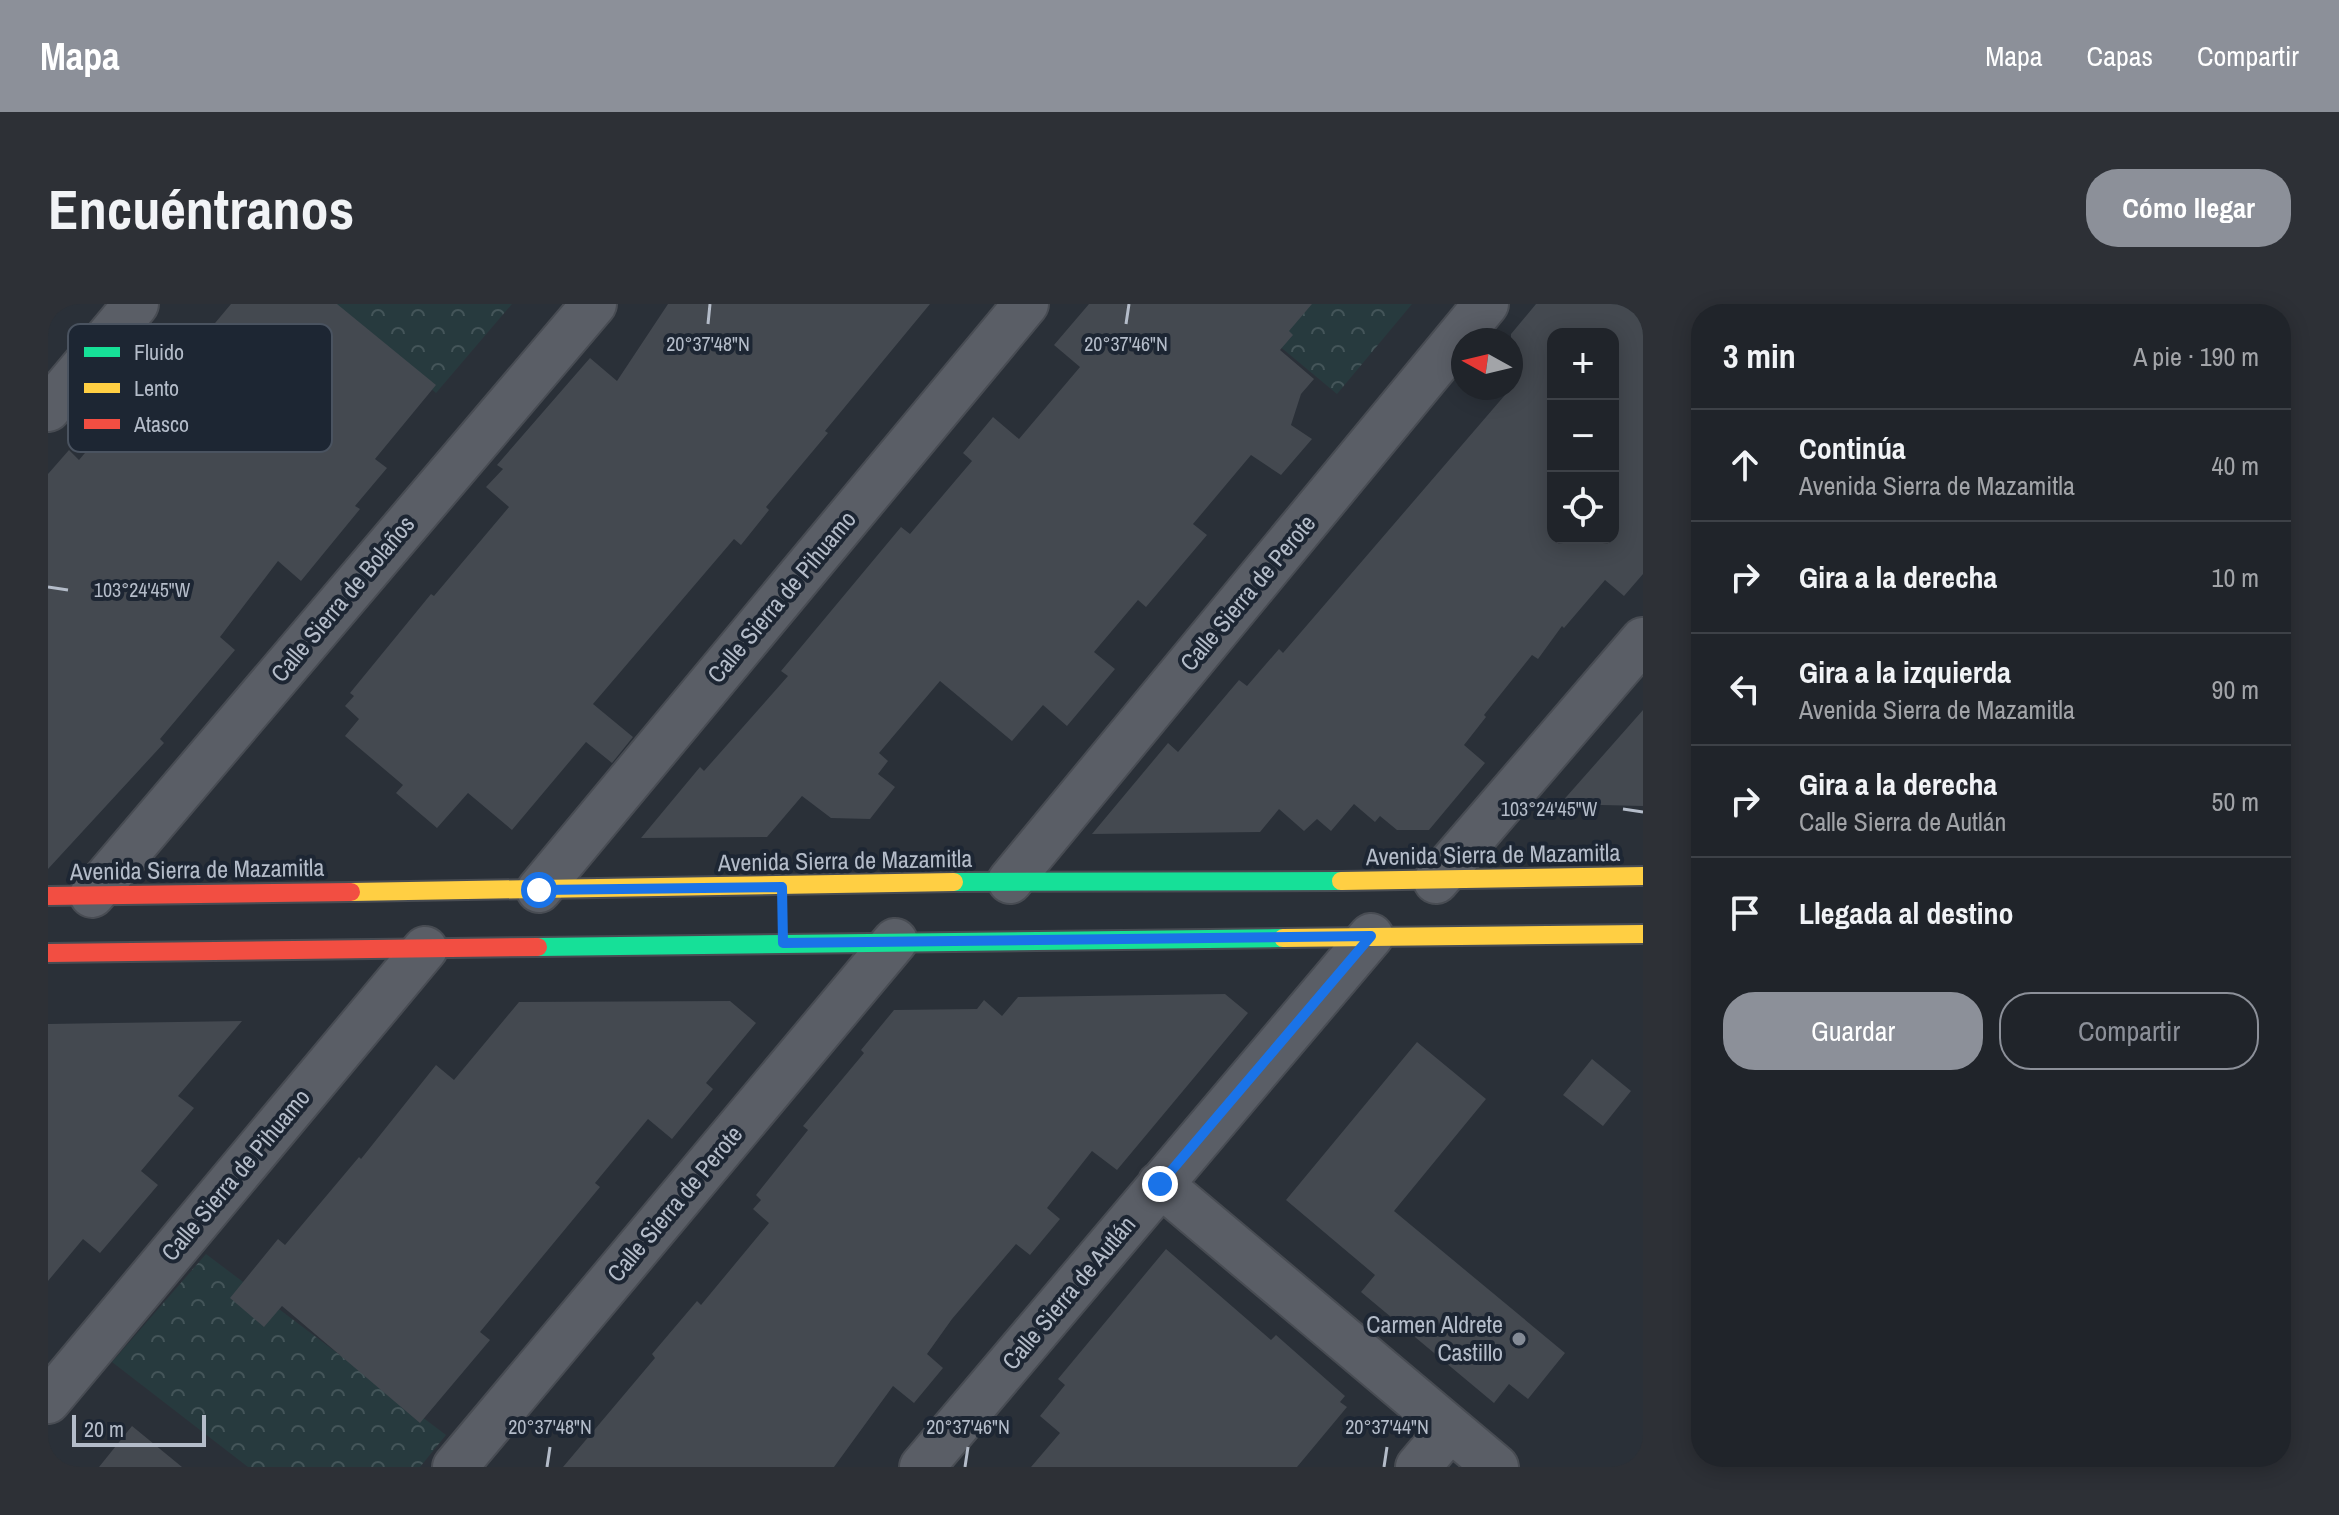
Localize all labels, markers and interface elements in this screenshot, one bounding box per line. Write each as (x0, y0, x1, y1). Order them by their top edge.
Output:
text: Mapa (40, 31, 120, 82)
text: Mapa (1985, 37, 2043, 75)
text: Capas (2087, 37, 2153, 75)
text: Compartir (2197, 37, 2299, 75)
button: Cómo llegar (2086, 169, 2291, 247)
text: Encuéntranos (48, 171, 354, 246)
legend (68, 324, 332, 452)
north arrow (1451, 328, 1523, 400)
map controls (1547, 328, 1619, 544)
button: + (1547, 328, 1619, 400)
text: 20°37'48"N (666, 330, 750, 357)
text: 20°37'46"N (1084, 330, 1168, 357)
text: 3 min (1723, 333, 1796, 379)
text: Fluido (134, 337, 184, 367)
text: A pie · 190 m (2133, 339, 2259, 374)
text: Lento (134, 373, 179, 403)
button: − (1547, 400, 1619, 472)
text: Atasco (133, 409, 189, 439)
text: Continúa (1799, 428, 1906, 468)
icon: ahead (1723, 443, 1767, 487)
text: 40 m (2212, 448, 2259, 483)
text: Avenida Sierra de Mazamitla (1799, 468, 2075, 503)
button: locate (1547, 472, 1619, 544)
street label: Calle Sierra de Pihuamo (700, 504, 863, 689)
street label: Calle Sierra de Perote (1172, 507, 1322, 677)
street label: Calle Sierra de Bolaños (263, 508, 421, 688)
icon: right (1723, 555, 1767, 599)
text: Gira a la derecha (1799, 557, 1997, 597)
text: 10 m (2212, 560, 2259, 595)
text: 103°24'45"W (94, 576, 191, 603)
text: Gira a la izquierda (1799, 652, 2011, 692)
icon: left (1723, 667, 1767, 711)
text: 90 m (2212, 672, 2259, 707)
text: Avenida Sierra de Mazamitla (1799, 692, 2075, 727)
text: Gira a la derecha (1799, 764, 1997, 804)
icon: right (1723, 779, 1767, 823)
text: 50 m (2212, 784, 2259, 819)
text: 103°24'45"W (1501, 795, 1598, 822)
text: Calle Sierra de Autlán (1799, 804, 2006, 839)
street label: Avenida Sierra de Mazamitla (1364, 836, 1621, 872)
street label: Avenida Sierra de Mazamitla (716, 842, 973, 878)
street label: Avenida Sierra de Mazamitla (68, 851, 325, 887)
route start (521, 872, 557, 908)
icon: arrive (1723, 891, 1767, 935)
text: Llegada al destino (1799, 893, 2014, 933)
button: Guardar (1723, 992, 1983, 1070)
button: Compartir (1999, 992, 2259, 1070)
street label: Calle Sierra de Pihuamo (154, 1082, 317, 1267)
street label: Calle Sierra de Perote (599, 1118, 749, 1288)
route end (1142, 1166, 1178, 1202)
street label: Calle Sierra de Autlán (994, 1209, 1142, 1376)
place label: Carmen Aldrete Castillo (1366, 1308, 1503, 1368)
marker: Carmen Aldrete Castillo (1510, 1330, 1528, 1348)
scale bar (72, 1411, 206, 1447)
text: 20°37'48"N (508, 1413, 592, 1440)
text: 20°37'46"N (926, 1413, 1010, 1440)
text: 20°37'44"N (1345, 1413, 1429, 1440)
text: 20 m (84, 1414, 124, 1444)

